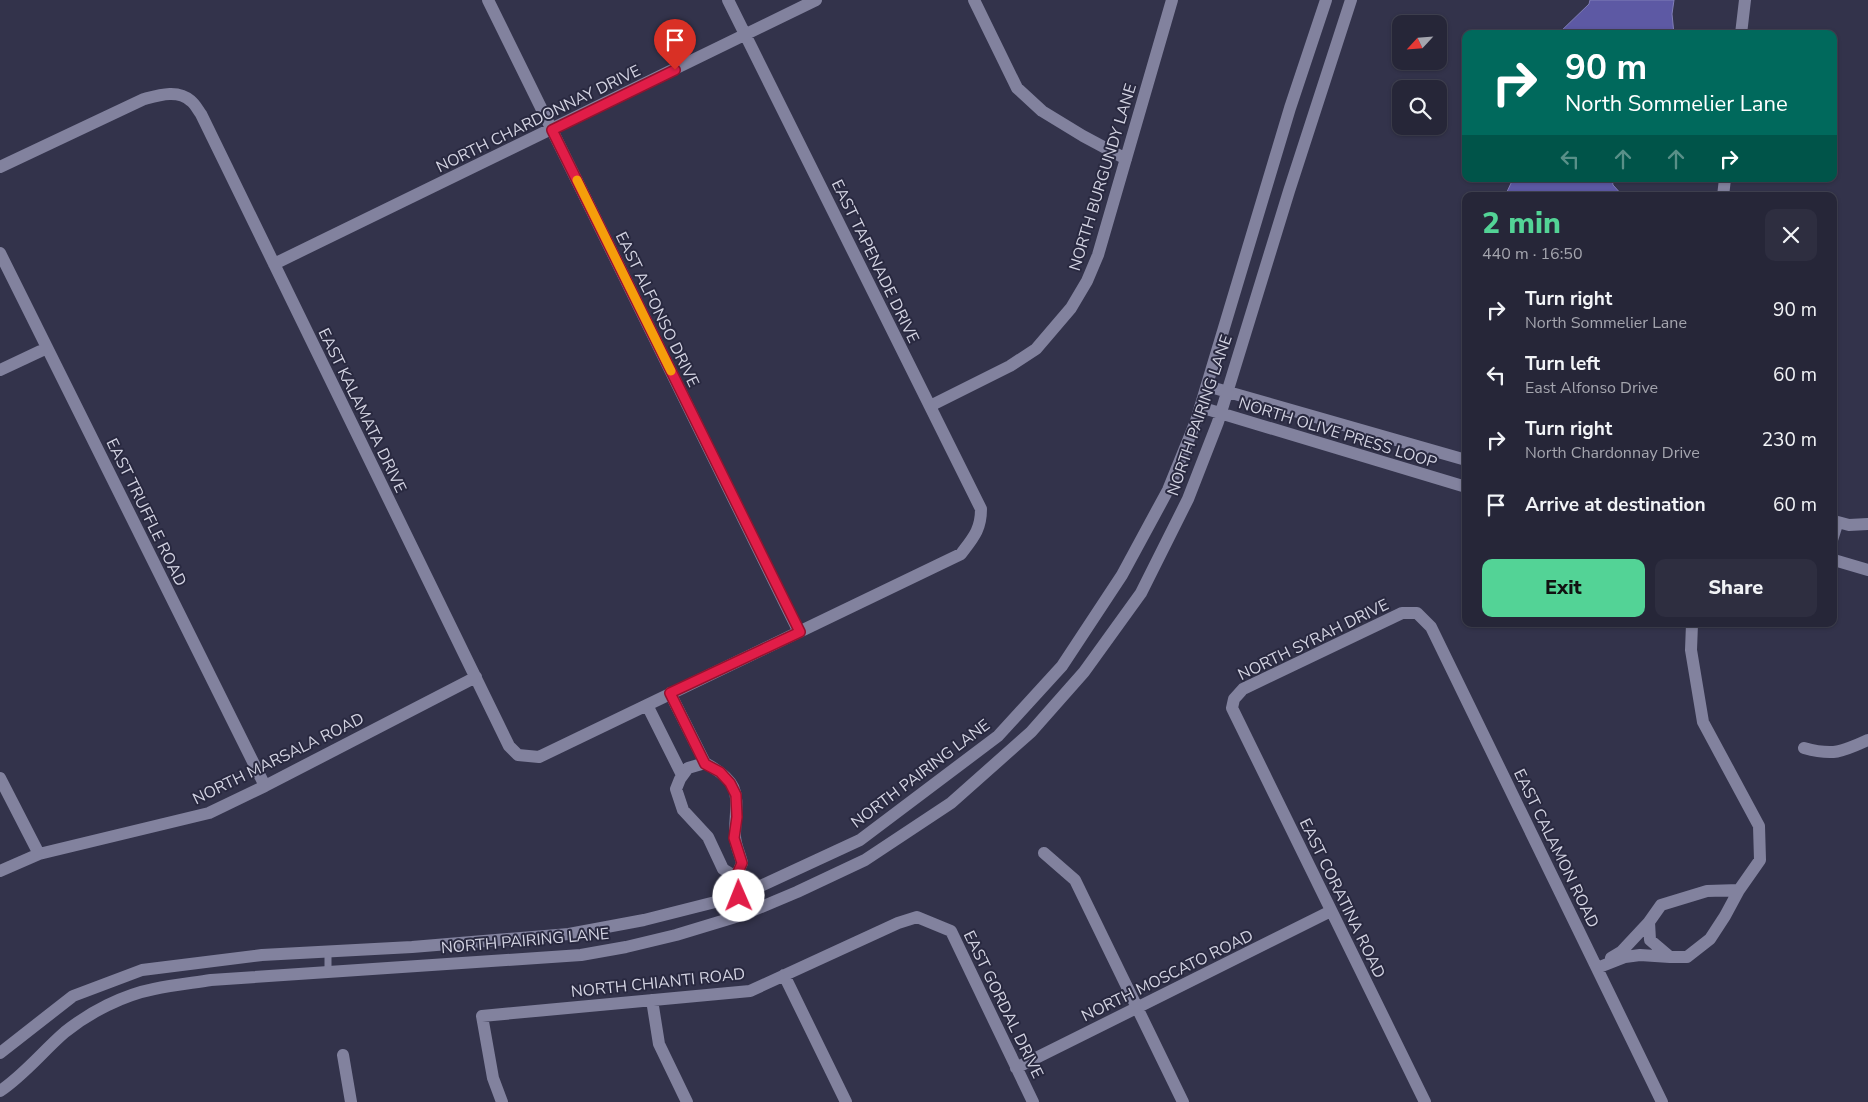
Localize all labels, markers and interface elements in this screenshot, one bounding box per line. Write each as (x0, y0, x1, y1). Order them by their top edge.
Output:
north arrow (1392, 15, 1448, 70)
map controls (1392, 15, 1447, 135)
pin (654, 19, 696, 70)
icon: arrive (661, 26, 689, 54)
text: 90 m (1565, 44, 1647, 91)
icon: right (1482, 50, 1547, 115)
street label: NORTH CHARDONNAY DRIVE (433, 60, 644, 178)
button: search (1392, 80, 1447, 135)
street label: NORTH BURGUNDY LANE (1064, 81, 1142, 274)
text: North Sommelier Lane (1565, 89, 1788, 119)
icon: left (1556, 145, 1584, 173)
icon: ahead (1609, 145, 1637, 173)
icon: ahead (1662, 145, 1690, 173)
icon: right (1715, 145, 1743, 173)
street label: EAST TAPENADE DRIVE (826, 176, 924, 347)
text: 2 min (1482, 203, 1561, 244)
button: close (1765, 209, 1817, 261)
street label: EAST ALFONSO DRIVE (610, 228, 704, 391)
text: 440 m · 16:50 (1482, 243, 1583, 265)
text: Turn right (1525, 286, 1612, 312)
icon: right (1482, 296, 1510, 324)
text: 90 m (1773, 297, 1817, 323)
text: North Sommelier Lane (1525, 312, 1687, 334)
street label: EAST KALAMATA DRIVE (313, 324, 412, 496)
street label: NORTH PAIRING LANE (1162, 332, 1238, 499)
text: Turn left (1525, 351, 1600, 377)
icon: left (1482, 361, 1510, 389)
text: 60 m (1773, 362, 1817, 388)
text: East Alfonso Drive (1525, 377, 1658, 399)
street label: NORTH OLIVE PRESS LOOP (1236, 392, 1440, 474)
text: Turn right (1525, 416, 1612, 442)
icon: right (1482, 426, 1510, 454)
text: 230 m (1762, 427, 1817, 453)
street label: EAST TRUFFLE ROAD (101, 435, 191, 590)
text: North Chardonnay Drive (1525, 442, 1700, 464)
icon: arrive (1482, 491, 1510, 519)
text: Arrive at destination (1525, 492, 1706, 518)
text: 60 m (1773, 492, 1817, 518)
button: Exit (1482, 559, 1645, 617)
button: Share (1655, 559, 1817, 617)
street label: NORTH SYRAH DRIVE (1234, 594, 1393, 686)
street label: NORTH MARSALA ROAD (189, 708, 368, 810)
street label: NORTH PAIRING LANE (847, 714, 995, 833)
street label: EAST CALAMON ROAD (1508, 765, 1604, 932)
street label: EAST CORATINA ROAD (1294, 815, 1390, 982)
position arrow (712, 869, 764, 921)
street label: NORTH PAIRING LANE (440, 923, 610, 959)
street label: NORTH MOSCATO ROAD (1078, 925, 1257, 1027)
street label: EAST GORDAL DRIVE (958, 927, 1048, 1082)
street label: NORTH CHIANTI ROAD (570, 963, 746, 1003)

